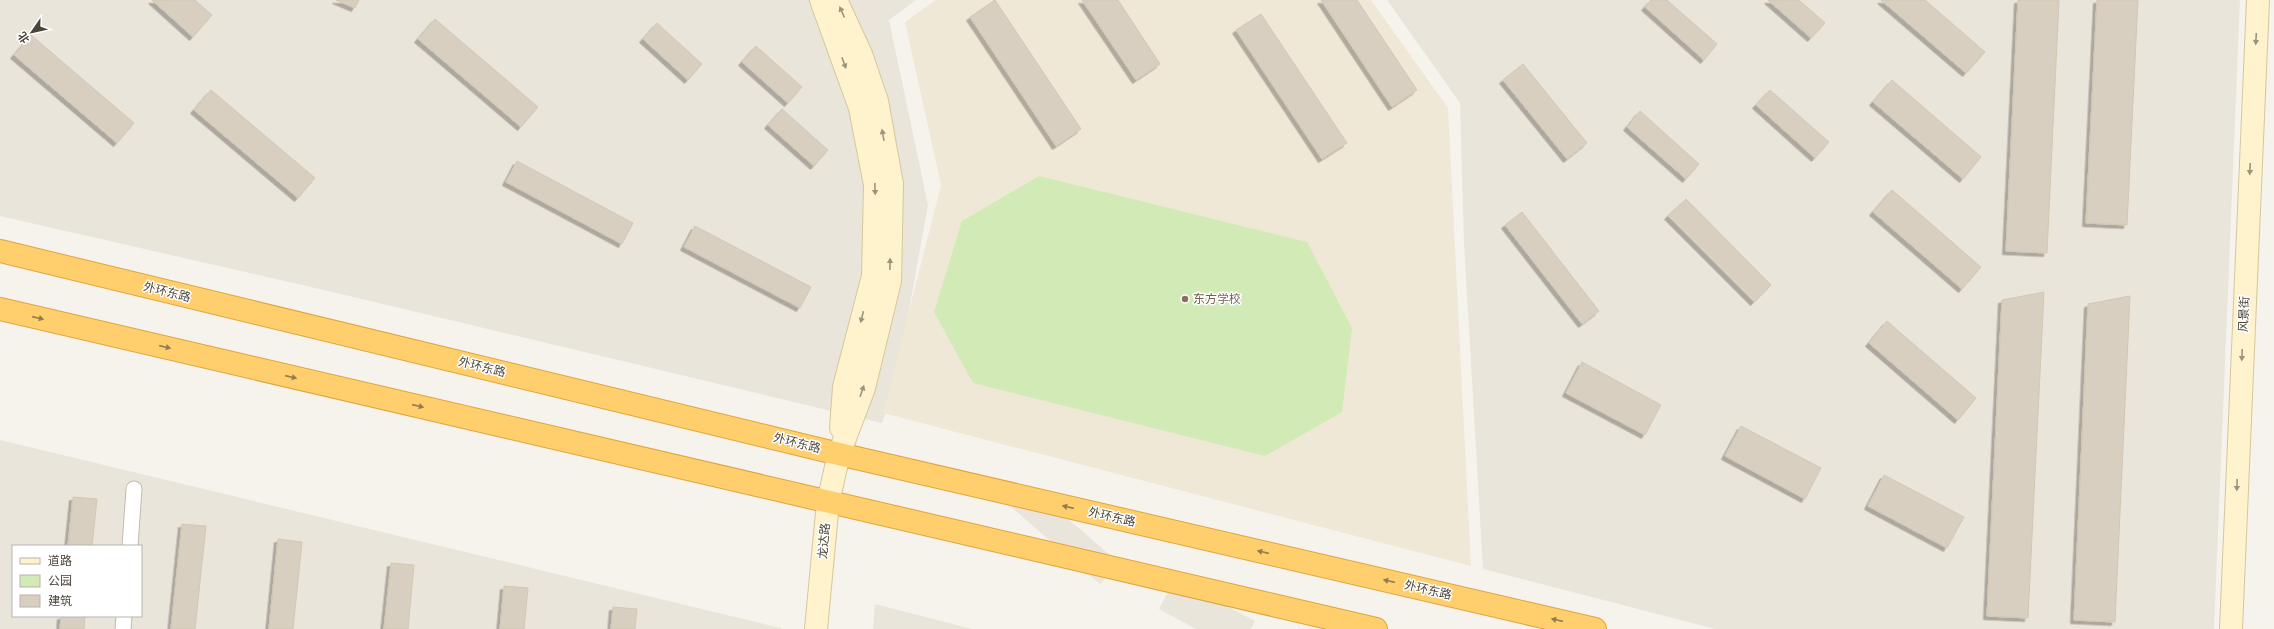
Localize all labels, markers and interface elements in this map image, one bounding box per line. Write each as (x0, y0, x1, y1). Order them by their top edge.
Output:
one-way arrow (839, 7, 845, 18)
north arrow (12, 12, 52, 52)
text: 北 (16, 29, 33, 46)
one-way arrow (2253, 33, 2259, 46)
one-way arrow (842, 57, 848, 69)
one-way arrow (880, 129, 886, 141)
one-way arrow (2247, 163, 2254, 175)
one-way arrow (872, 183, 878, 196)
one-way arrow (887, 258, 894, 270)
street label: 外环东路 (142, 279, 192, 305)
place label: 东方学校 (1193, 292, 1241, 306)
marker: 东方学校 (1180, 294, 1190, 304)
street label: 风景街 (2236, 296, 2252, 332)
one-way arrow (859, 311, 865, 323)
one-way arrow (32, 315, 44, 321)
one-way arrow (158, 345, 171, 351)
one-way arrow (2239, 349, 2246, 361)
street label: 外环东路 (457, 354, 507, 380)
one-way arrow (285, 374, 297, 380)
one-way arrow (860, 384, 866, 396)
one-way arrow (412, 404, 424, 410)
street label: 外环东路 (772, 430, 822, 456)
one-way arrow (2233, 479, 2240, 491)
one-way arrow (1062, 503, 1074, 509)
street label: 外环东路 (1087, 505, 1137, 529)
street label: 龙达路 (815, 522, 833, 560)
legend (12, 545, 142, 617)
one-way arrow (1256, 548, 1269, 554)
text: 道路 (48, 554, 72, 568)
text: 公园 (48, 574, 72, 588)
one-way arrow (1383, 578, 1395, 584)
street label: 外环东路 (1403, 578, 1453, 602)
text: 建筑 (48, 594, 72, 608)
one-way arrow (1551, 617, 1563, 623)

